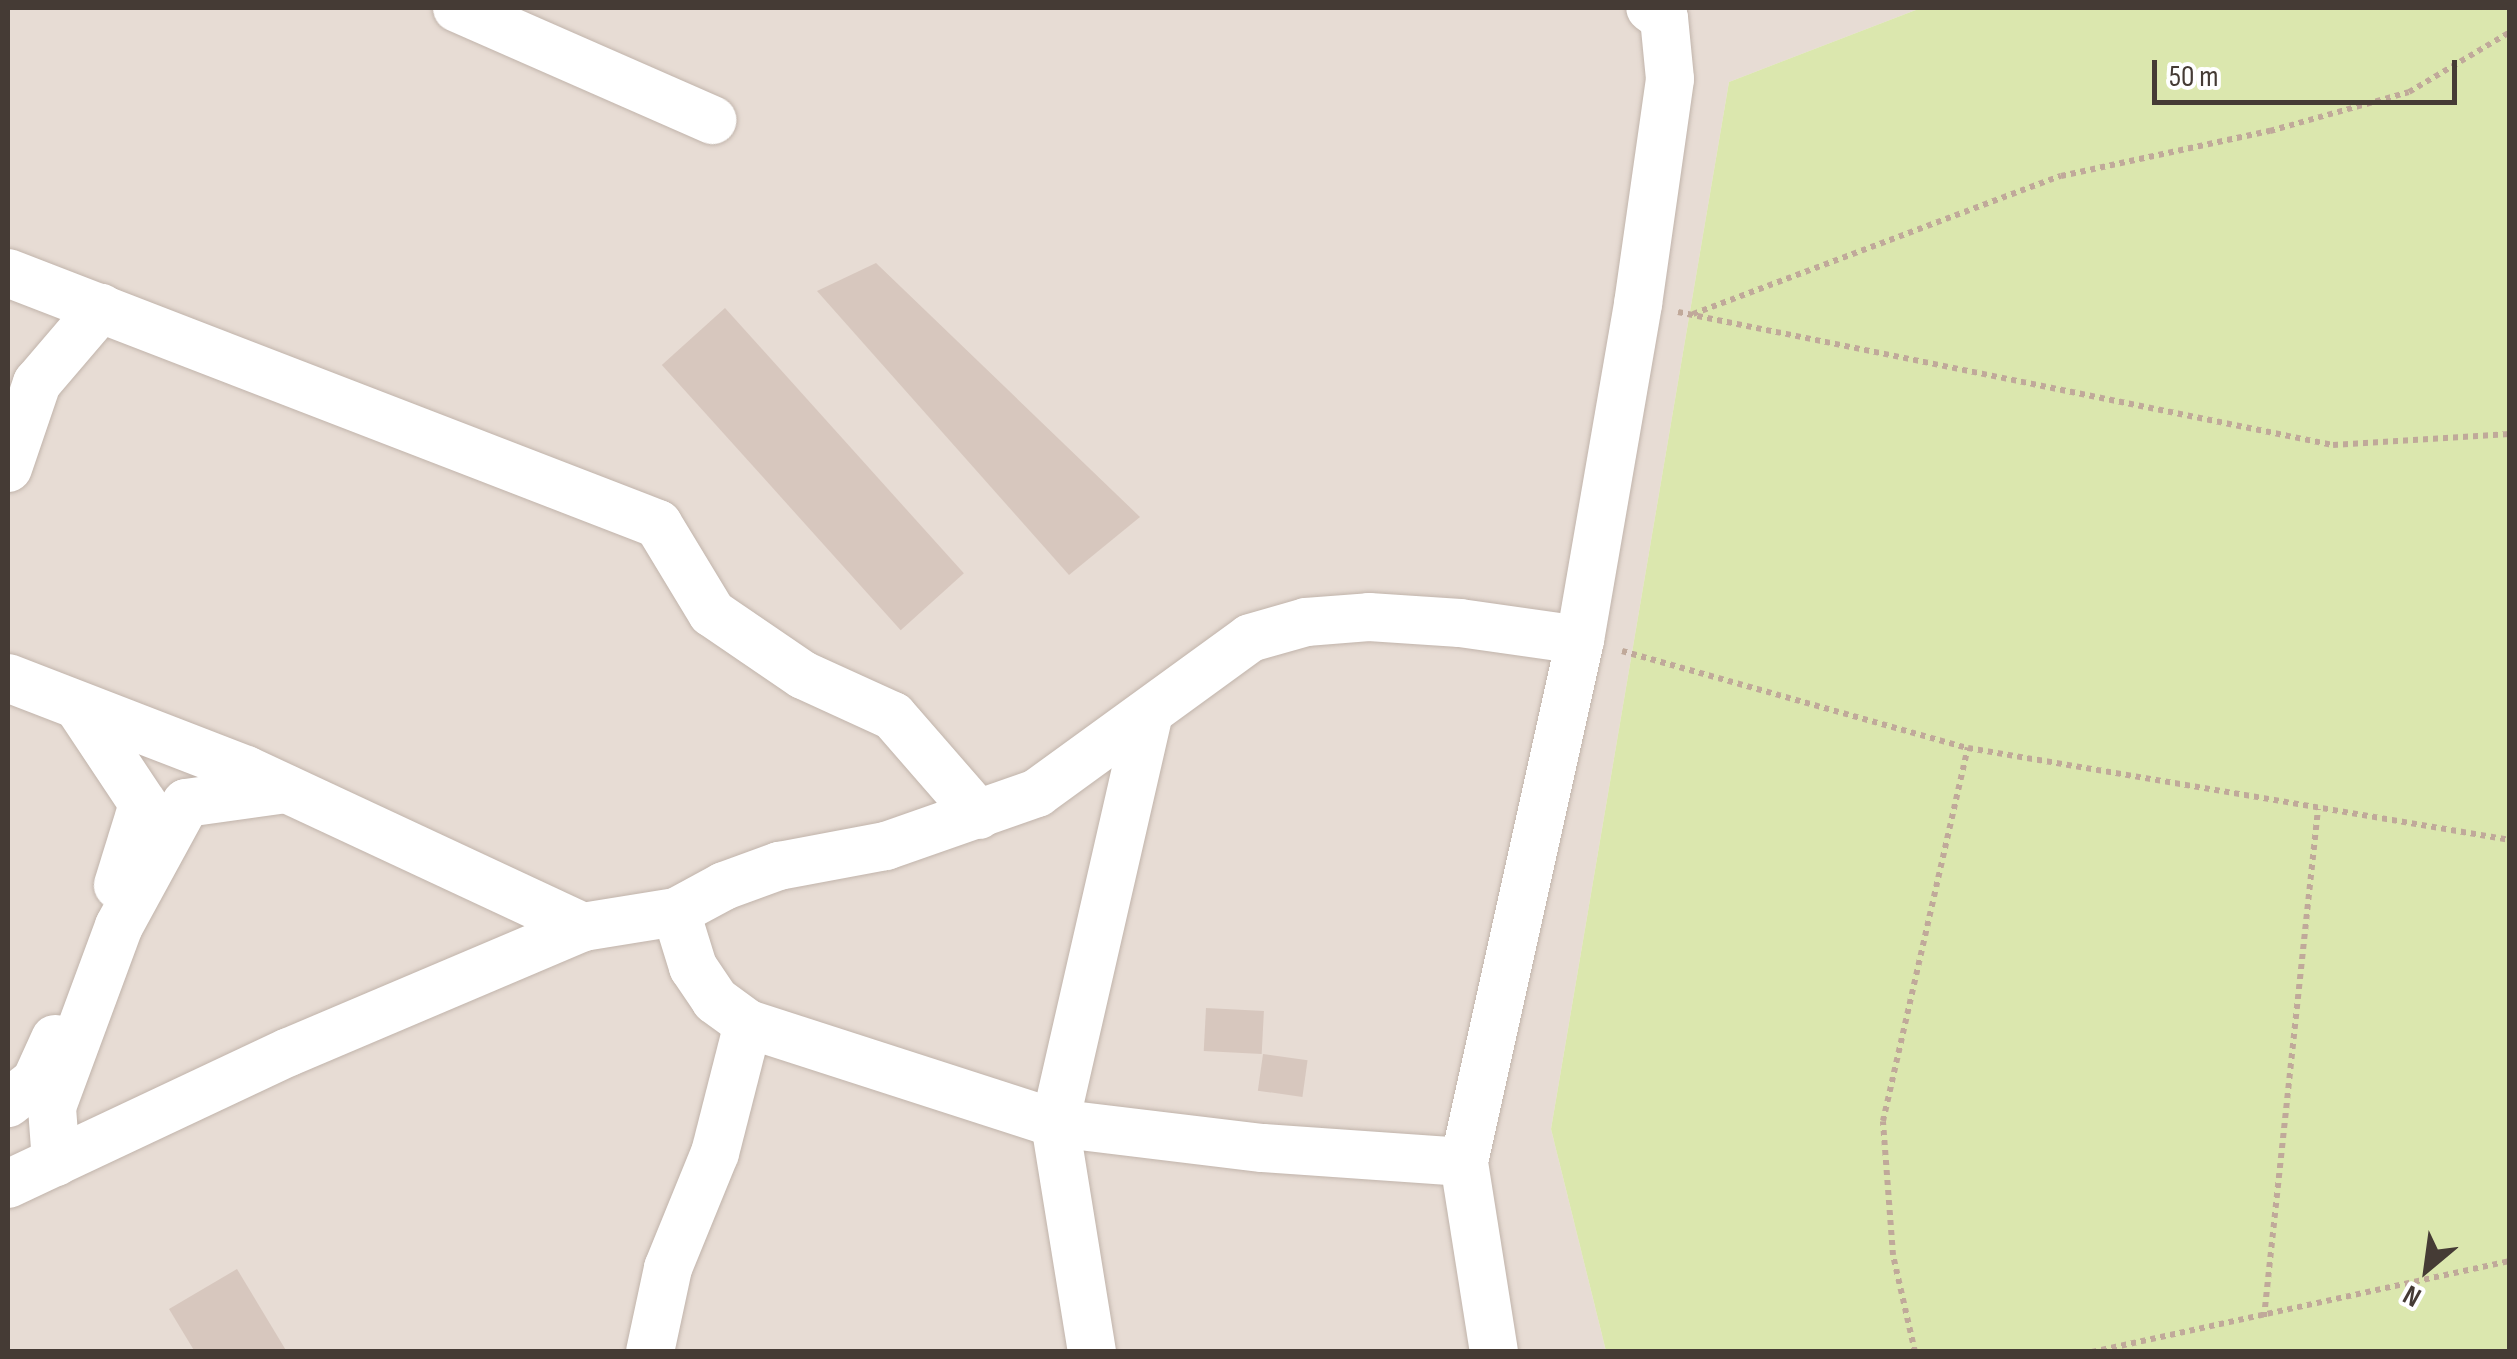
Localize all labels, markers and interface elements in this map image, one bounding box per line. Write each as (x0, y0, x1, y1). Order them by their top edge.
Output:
scale bar (2157, 40, 2462, 102)
text: 50 m (2169, 59, 2218, 95)
north arrow (2377, 1219, 2477, 1319)
text: N (2398, 1278, 2427, 1314)

